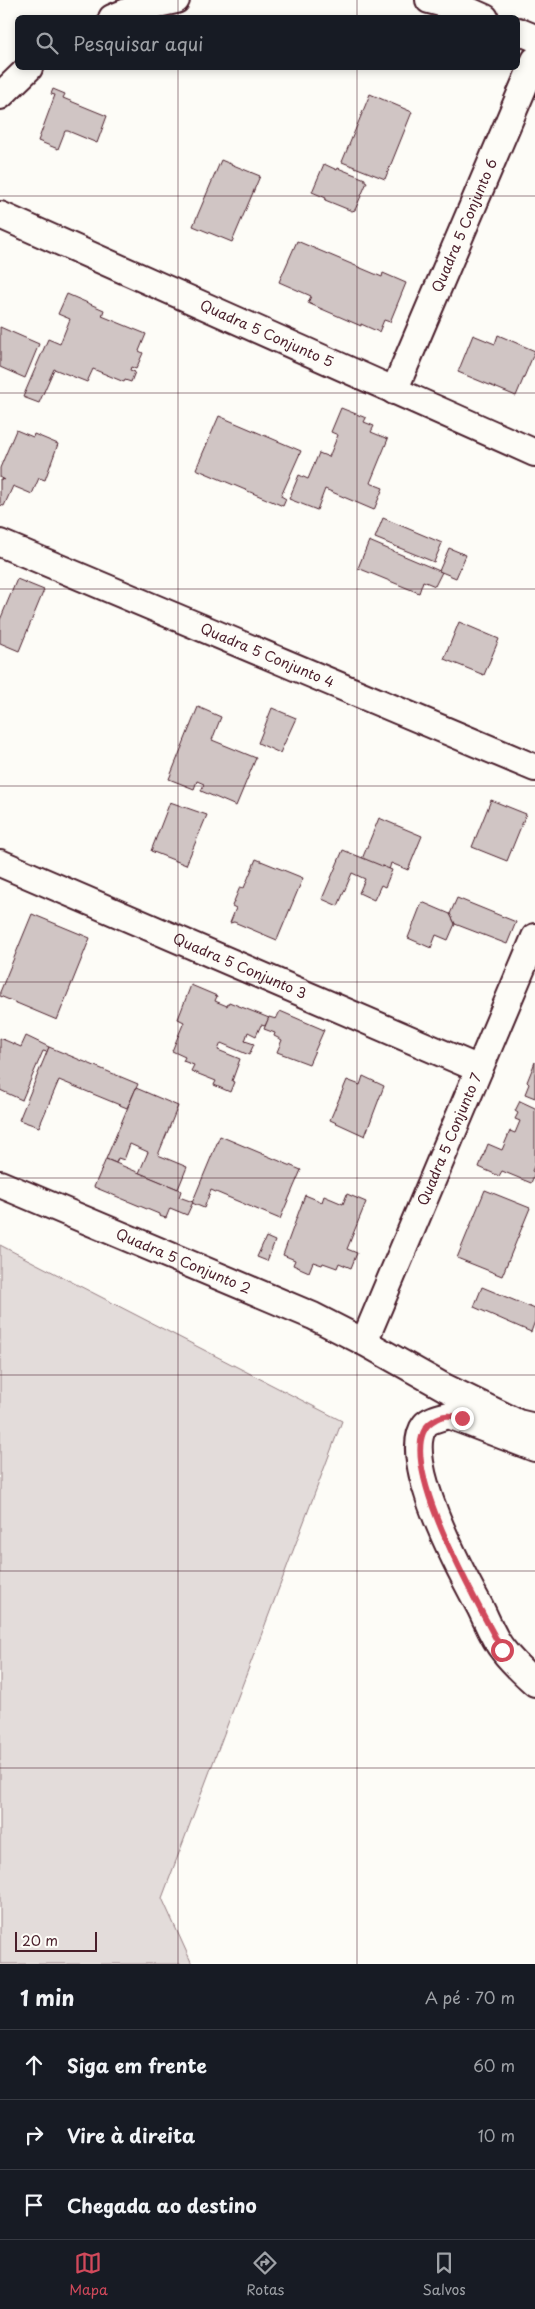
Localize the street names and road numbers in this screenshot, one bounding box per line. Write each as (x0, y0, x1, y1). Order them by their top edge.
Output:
street label: Quadra 5 Conjunto 6 (426, 155, 502, 295)
street label: Quadra 5 Conjunto 5 (197, 294, 337, 372)
street label: Quadra 5 Conjunto 4 (197, 617, 338, 693)
street label: Quadra 5 Conjunto 3 (170, 928, 310, 1004)
street label: Quadra 5 Conjunto 7 (412, 1069, 486, 1209)
street label: Quadra 5 Conjunto 2 (113, 1223, 254, 1299)

